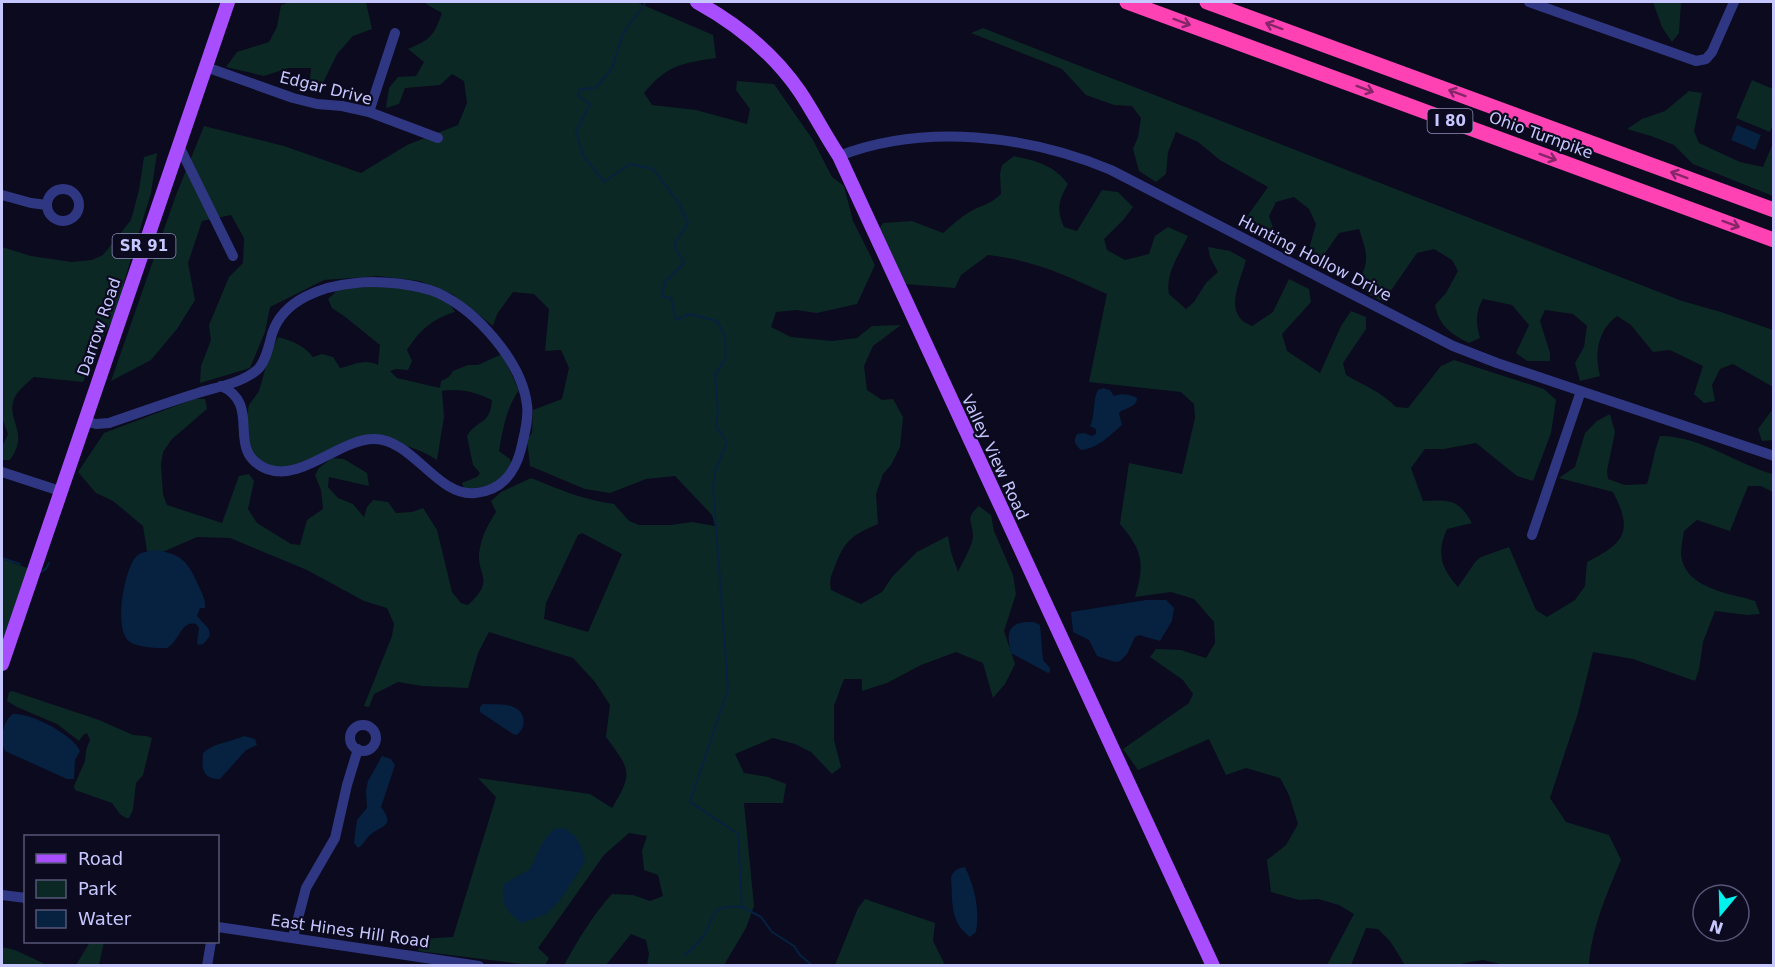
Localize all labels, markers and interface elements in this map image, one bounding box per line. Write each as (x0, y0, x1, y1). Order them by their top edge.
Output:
one-way arrow (1172, 17, 1191, 28)
one-way arrow (1265, 20, 1284, 31)
street label: Edgar Drive (278, 67, 374, 109)
one-way arrow (1355, 85, 1374, 96)
one-way arrow (1448, 86, 1467, 97)
street label: Ohio Turnpike (1486, 107, 1596, 163)
road number: I 80 (1428, 109, 1472, 133)
one-way arrow (1538, 152, 1557, 163)
one-way arrow (1670, 169, 1689, 180)
street label: Hunting Hollow Drive (1235, 211, 1395, 305)
one-way arrow (1721, 219, 1740, 230)
road number: SR 91 (112, 234, 176, 258)
street label: Darrow Road (73, 275, 125, 379)
street label: Valley View Road (958, 391, 1032, 523)
legend (24, 835, 219, 943)
text: Road (78, 848, 123, 869)
text: Park (78, 878, 117, 899)
north arrow (1691, 883, 1751, 943)
text: Water (78, 908, 132, 929)
street label: East Hines Hill Road (269, 910, 431, 952)
text: N (1707, 916, 1726, 938)

